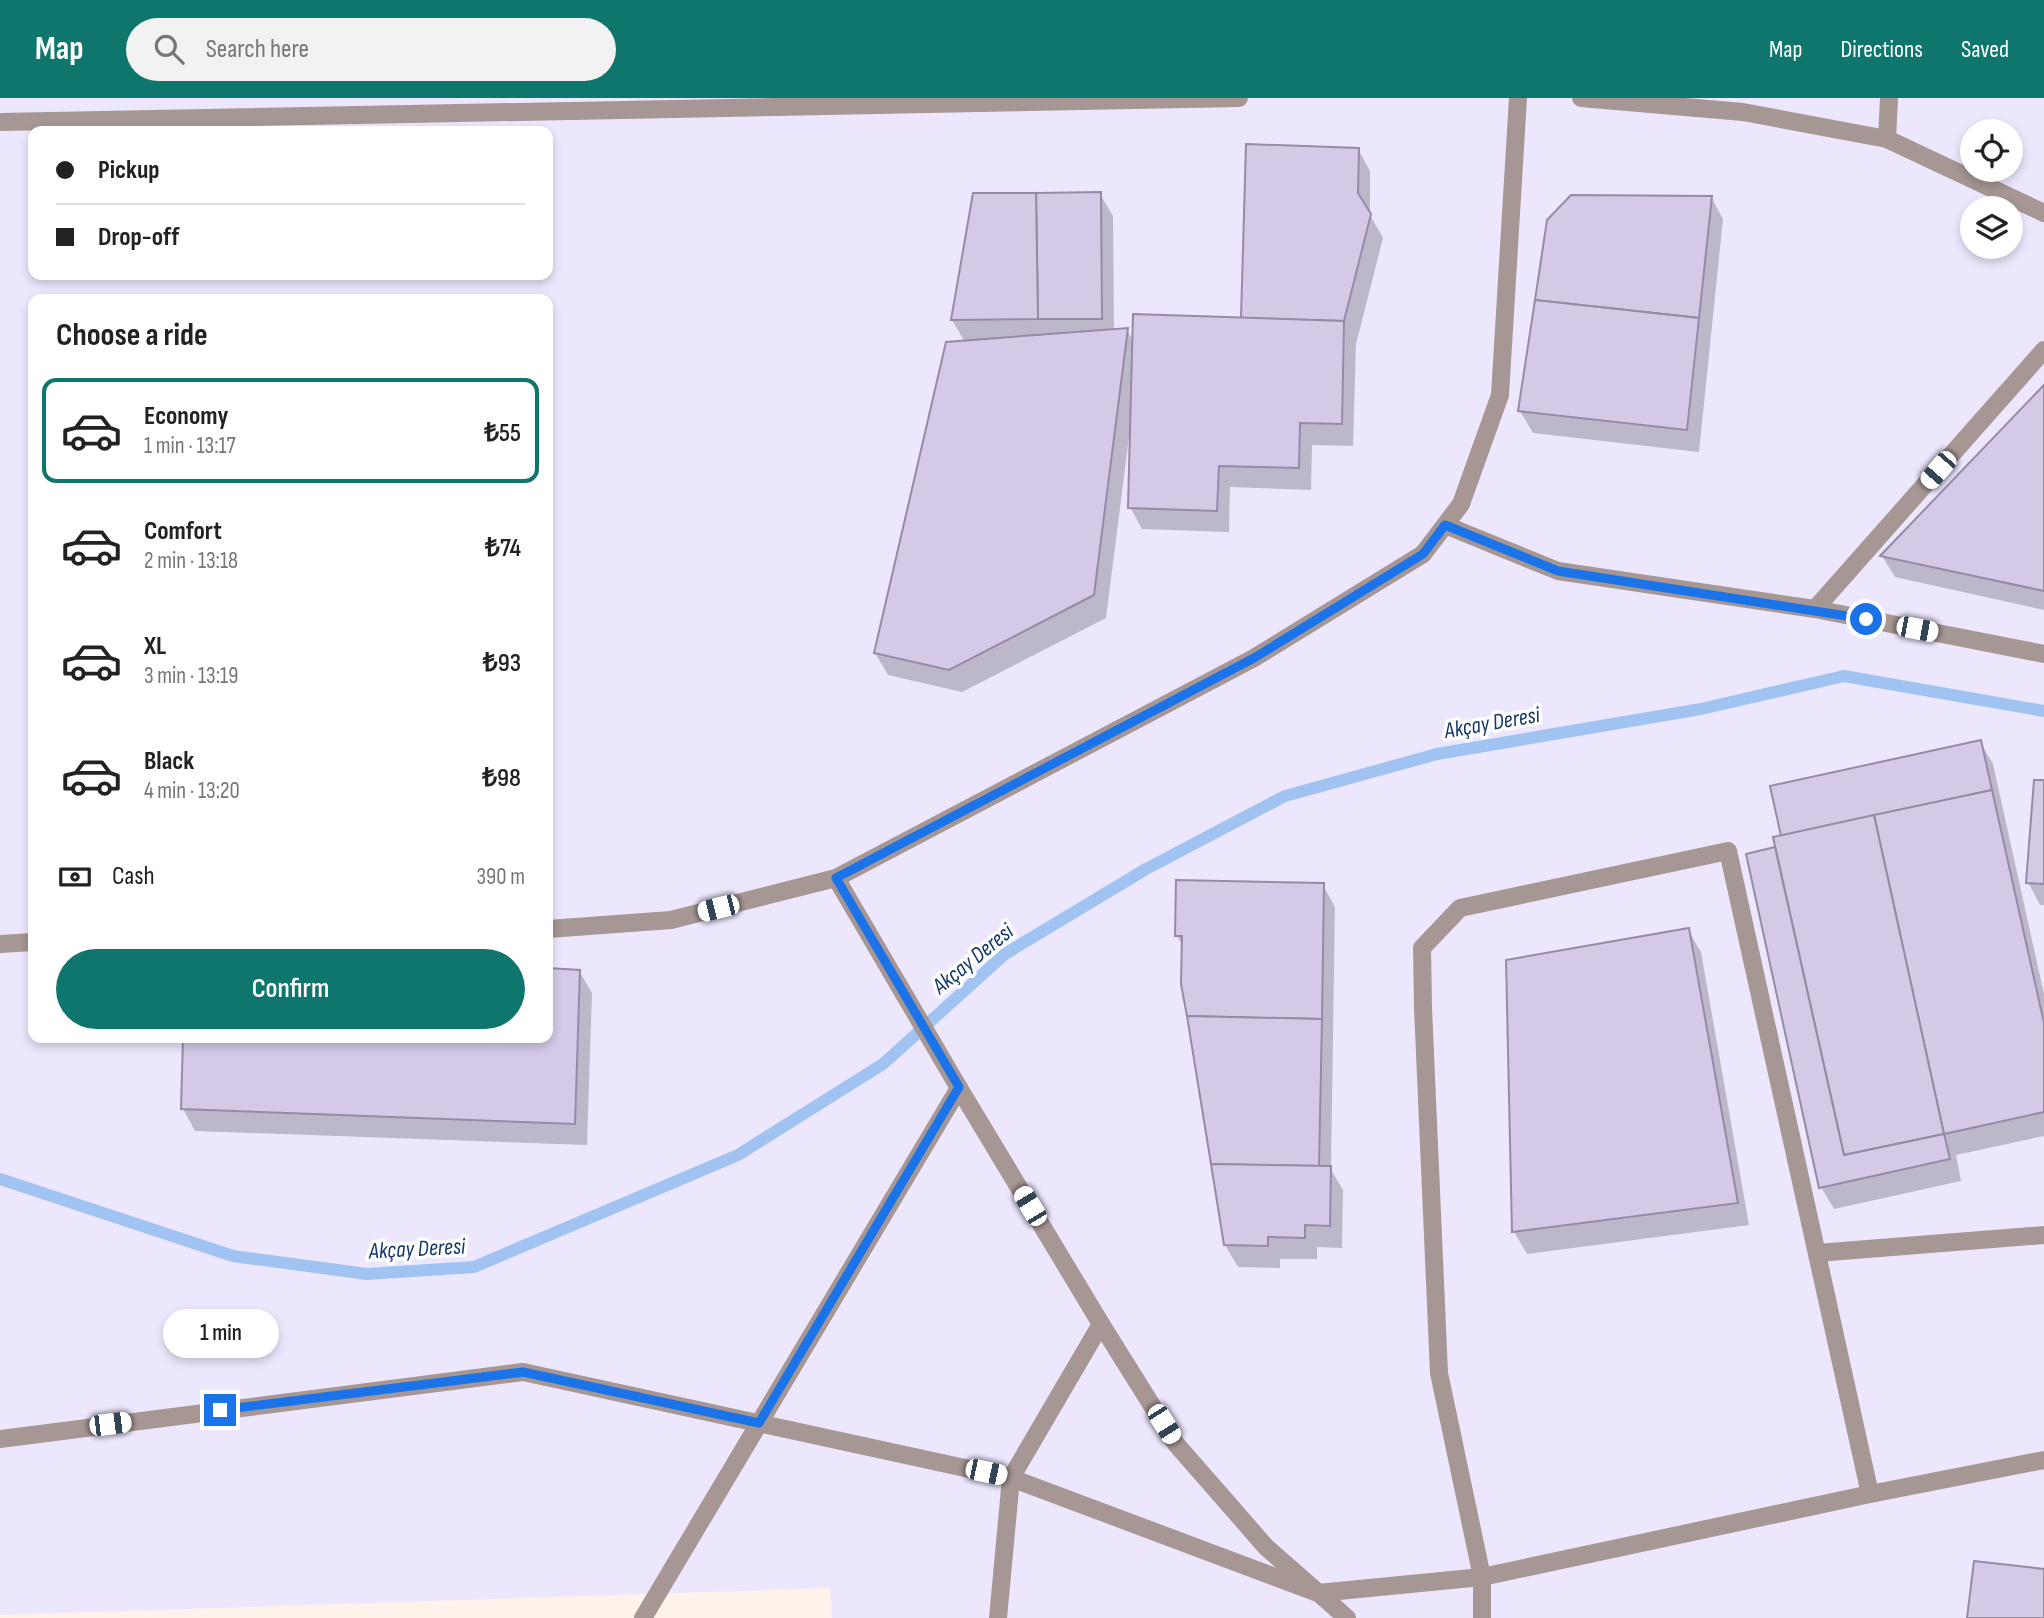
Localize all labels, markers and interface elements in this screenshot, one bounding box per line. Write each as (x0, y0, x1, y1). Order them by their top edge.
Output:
search box (126, 18, 616, 81)
text: Map (35, 29, 84, 69)
icon: search (150, 30, 188, 68)
text: Search here (206, 34, 309, 65)
text: Map (1769, 35, 1802, 64)
text: Directions (1840, 35, 1923, 64)
text: Saved (1961, 35, 2009, 64)
map controls (1960, 119, 2023, 259)
button: locate (1960, 119, 2023, 182)
text: Pickup (98, 155, 160, 186)
button: layers (1960, 196, 2023, 259)
text: Drop-off (98, 222, 179, 253)
text: Choose a ride (56, 316, 208, 355)
icon: car (60, 399, 123, 462)
text: Economy (144, 401, 228, 432)
text: ₺55 (484, 418, 521, 449)
text: 1 min · 13:17 (144, 432, 236, 460)
car (1917, 447, 1960, 493)
icon: car (60, 514, 123, 577)
text: Comfort (144, 516, 222, 547)
text: ₺74 (485, 533, 521, 564)
text: 2 min · 13:18 (144, 547, 238, 575)
route start (1850, 603, 1882, 635)
car (1895, 615, 1940, 643)
icon: car (60, 629, 123, 692)
text: XL (144, 631, 166, 662)
text: ₺93 (483, 648, 521, 679)
text: 3 min · 13:19 (144, 662, 238, 690)
water label: Akçay Deresi (1441, 701, 1543, 745)
icon: car (60, 744, 123, 807)
text: Black (144, 746, 194, 777)
text: ₺98 (482, 763, 521, 794)
text: 4 min · 13:20 (144, 777, 240, 805)
icon: cash (56, 858, 94, 896)
text: Cash (112, 861, 155, 892)
text: 390 m (476, 863, 525, 891)
car (696, 893, 741, 923)
water label: Akçay Deresi (926, 917, 1020, 1001)
button: Confirm (56, 949, 525, 1029)
car (1011, 1183, 1050, 1229)
water label: Akçay Deresi (367, 1232, 467, 1266)
callout: 1 min (162, 1308, 278, 1358)
text: 1 min (200, 1319, 242, 1347)
route end (204, 1394, 236, 1426)
car (1144, 1401, 1185, 1447)
car (88, 1411, 133, 1437)
car (964, 1457, 1009, 1487)

